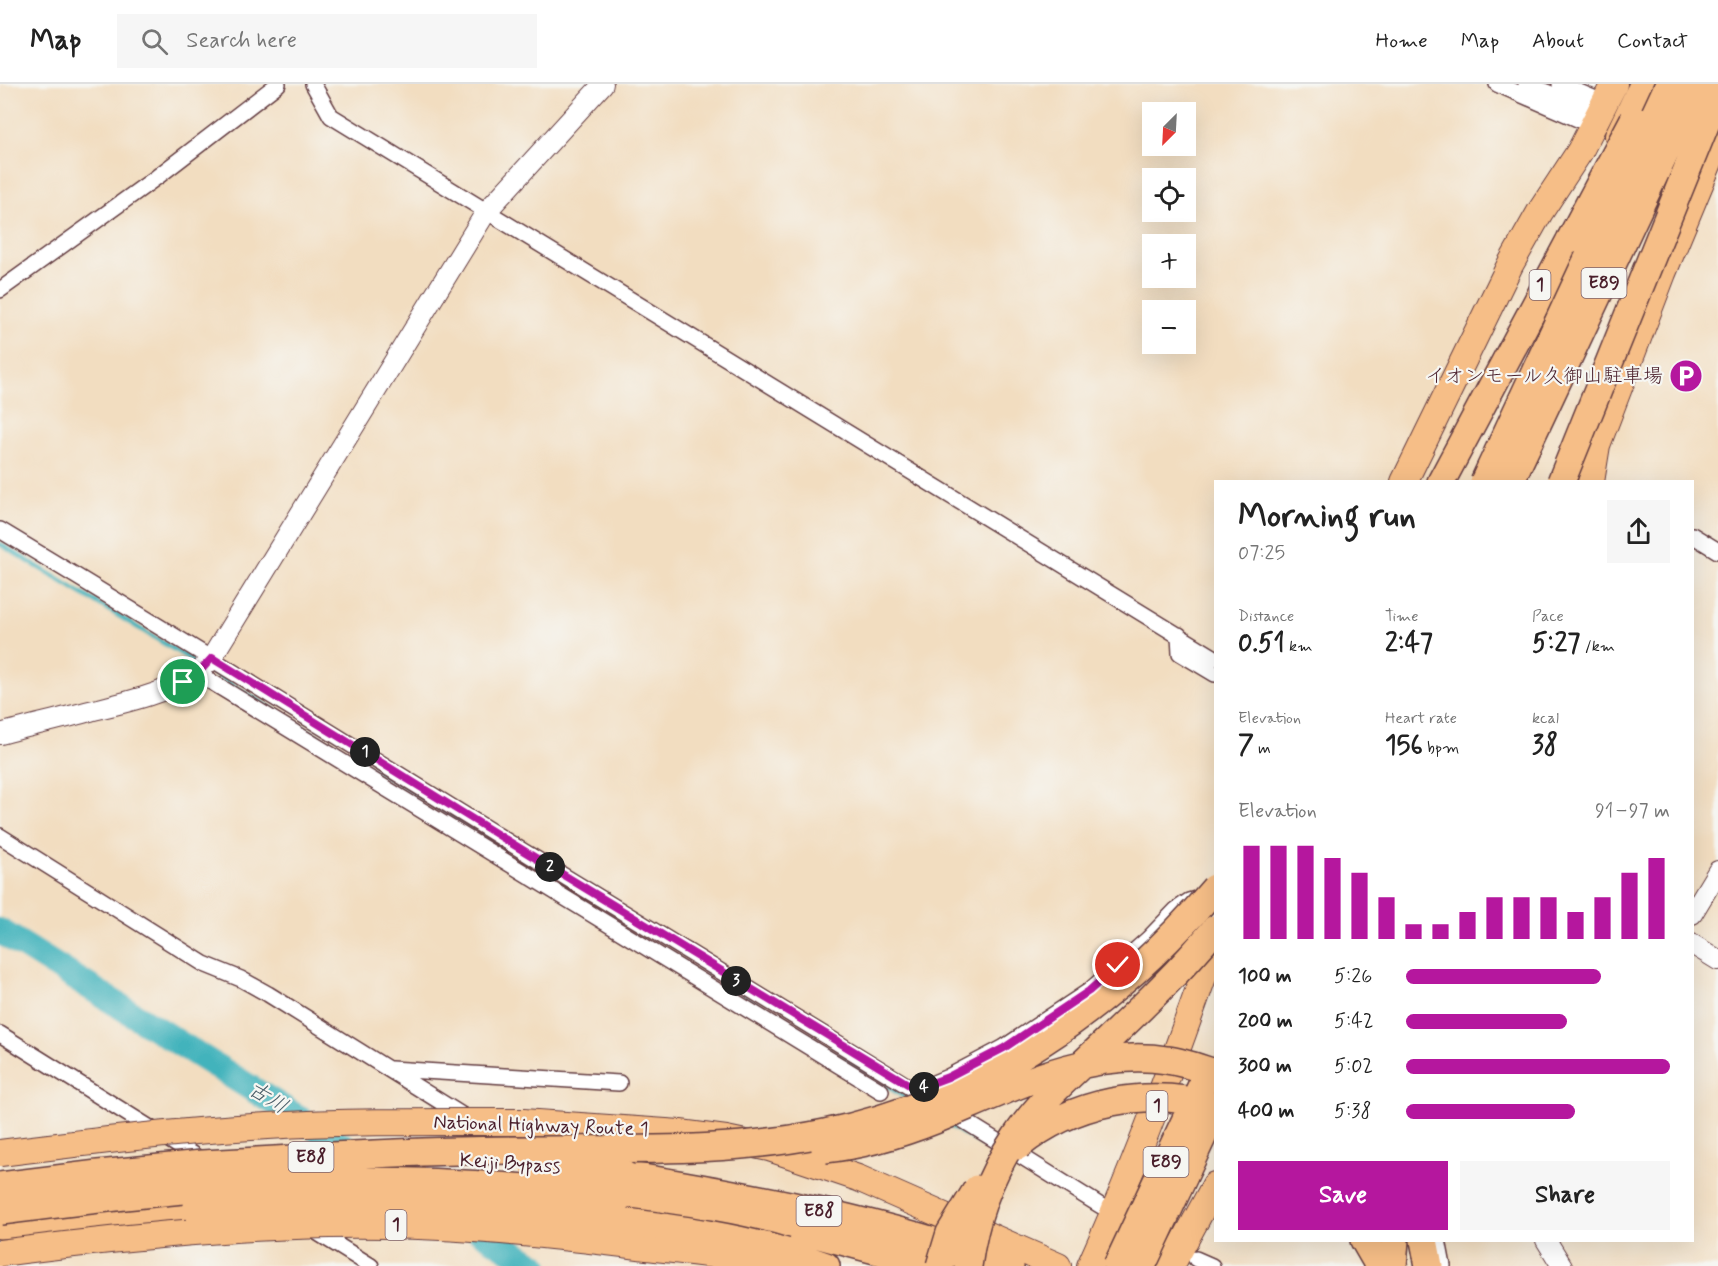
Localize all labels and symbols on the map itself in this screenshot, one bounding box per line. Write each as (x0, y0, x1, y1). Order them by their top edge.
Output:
north arrow (1142, 102, 1196, 156)
road number: E89 (1582, 268, 1626, 298)
road number: 1 (1530, 270, 1550, 300)
parking icon: イオンモール久御山駐車場 (1668, 358, 1704, 394)
place label: イオンモール久御山駐車場 (1425, 363, 1663, 390)
pin (157, 656, 208, 707)
pin: 1 (350, 737, 380, 767)
pin: 2 (535, 852, 565, 882)
pin (1092, 939, 1143, 990)
pin: 3 (721, 966, 751, 996)
pin: 4 (909, 1072, 939, 1102)
water label: 古川 (243, 1075, 293, 1121)
road number: 1 (1146, 1091, 1168, 1121)
street label: National Highway Route 1 (433, 1109, 649, 1143)
road number: E88 (288, 1142, 334, 1172)
street label: Keiji Bypass (459, 1147, 562, 1181)
road number: E89 (1144, 1147, 1188, 1177)
road number: E88 (796, 1196, 842, 1226)
road number: 1 (386, 1210, 406, 1240)

